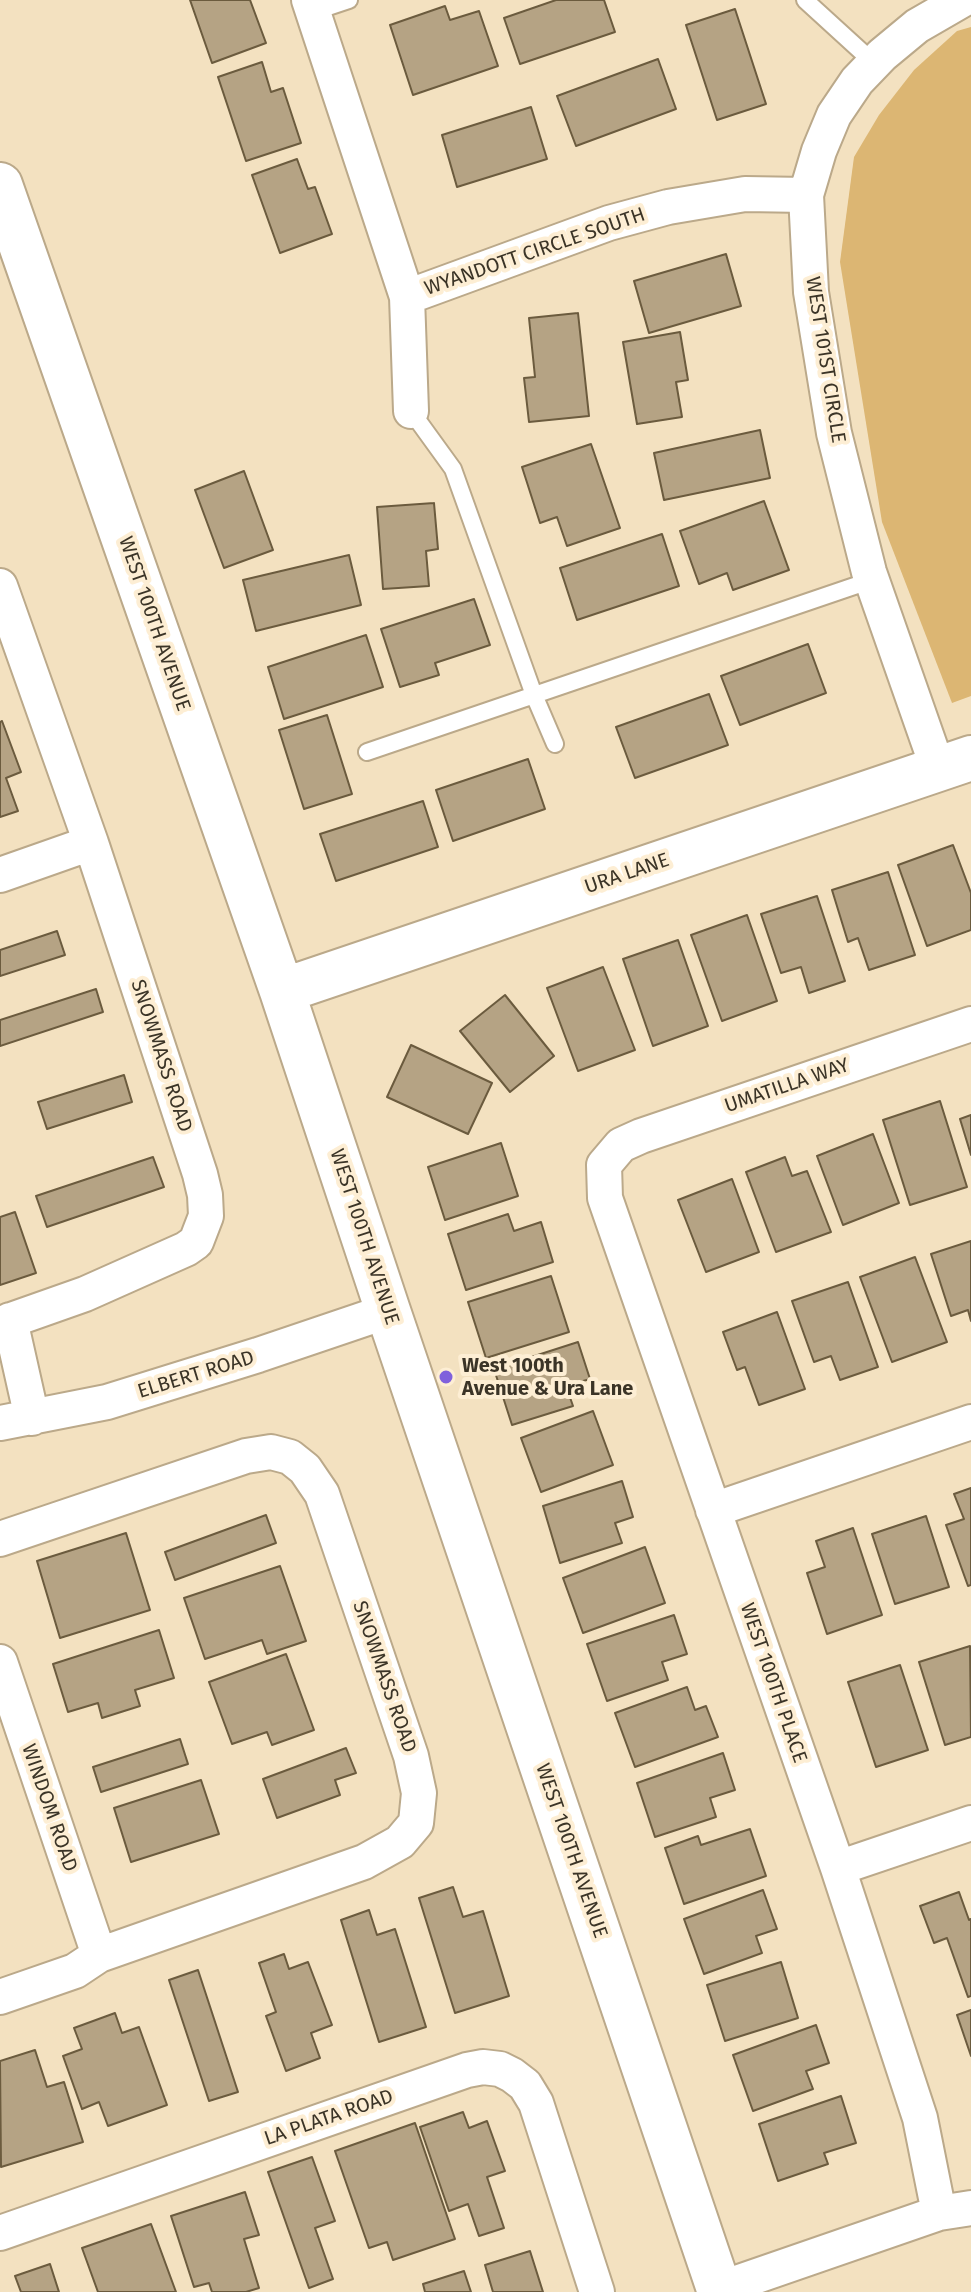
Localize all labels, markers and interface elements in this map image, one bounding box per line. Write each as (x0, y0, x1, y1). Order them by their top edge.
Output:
street label: WYANDOTT CIRCLE SOUTH (422, 203, 648, 301)
street label: WEST 101ST CIRCLE (800, 275, 850, 445)
street label: WEST 100TH AVENUE (113, 533, 195, 715)
street label: URA LANE (582, 848, 672, 900)
street label: SNOWMASS ROAD (125, 977, 197, 1135)
street label: UMATILLA WAY (722, 1053, 852, 1119)
street label: WEST 100TH AVENUE (324, 1146, 404, 1328)
street label: ELBERT ROAD (135, 1346, 257, 1404)
place label: West 100th Avenue & Ura Lane (462, 1354, 633, 1401)
marker: West 100th Avenue & Ura Lane (437, 1368, 455, 1386)
street label: SNOWMASS ROAD (347, 1598, 421, 1756)
street label: WEST 100TH PLACE (734, 1600, 812, 1766)
street label: WINDOM ROAD (16, 1741, 82, 1875)
street label: WEST 100TH AVENUE (530, 1760, 612, 1942)
street label: LA PLATA ROAD (261, 2085, 397, 2151)

